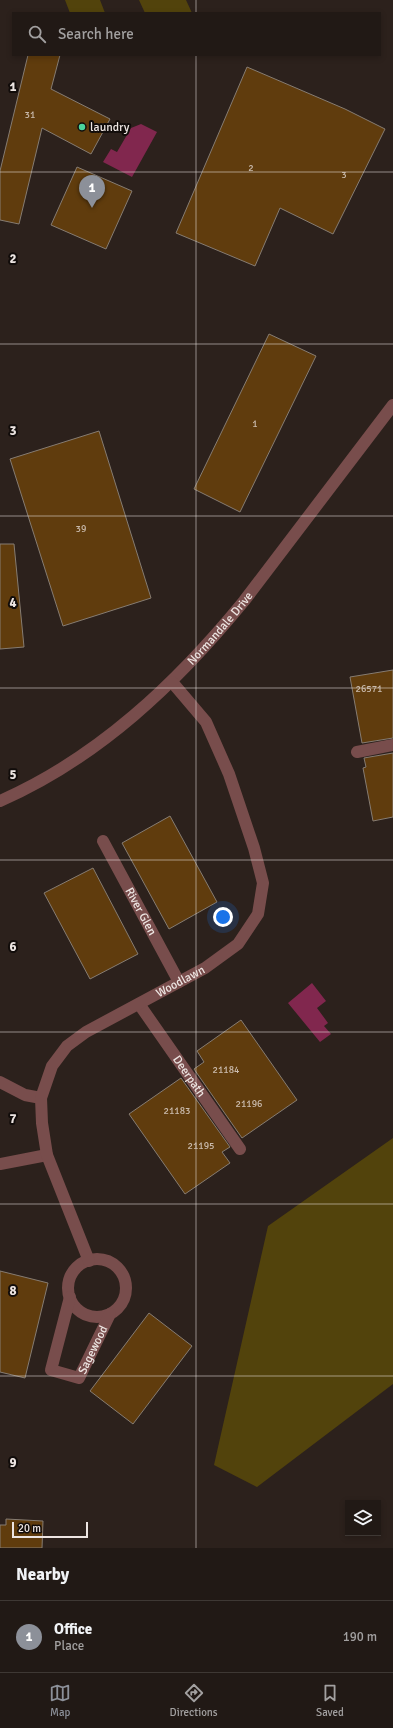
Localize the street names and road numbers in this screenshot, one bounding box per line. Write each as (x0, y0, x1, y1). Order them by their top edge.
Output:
street label: Normandale Drive (184, 589, 256, 668)
street label: River Glen (121, 885, 160, 938)
street label: Woodlawn (154, 962, 208, 1001)
street label: Deerpath (169, 1053, 209, 1100)
street label: Sagewood (75, 1323, 111, 1377)

